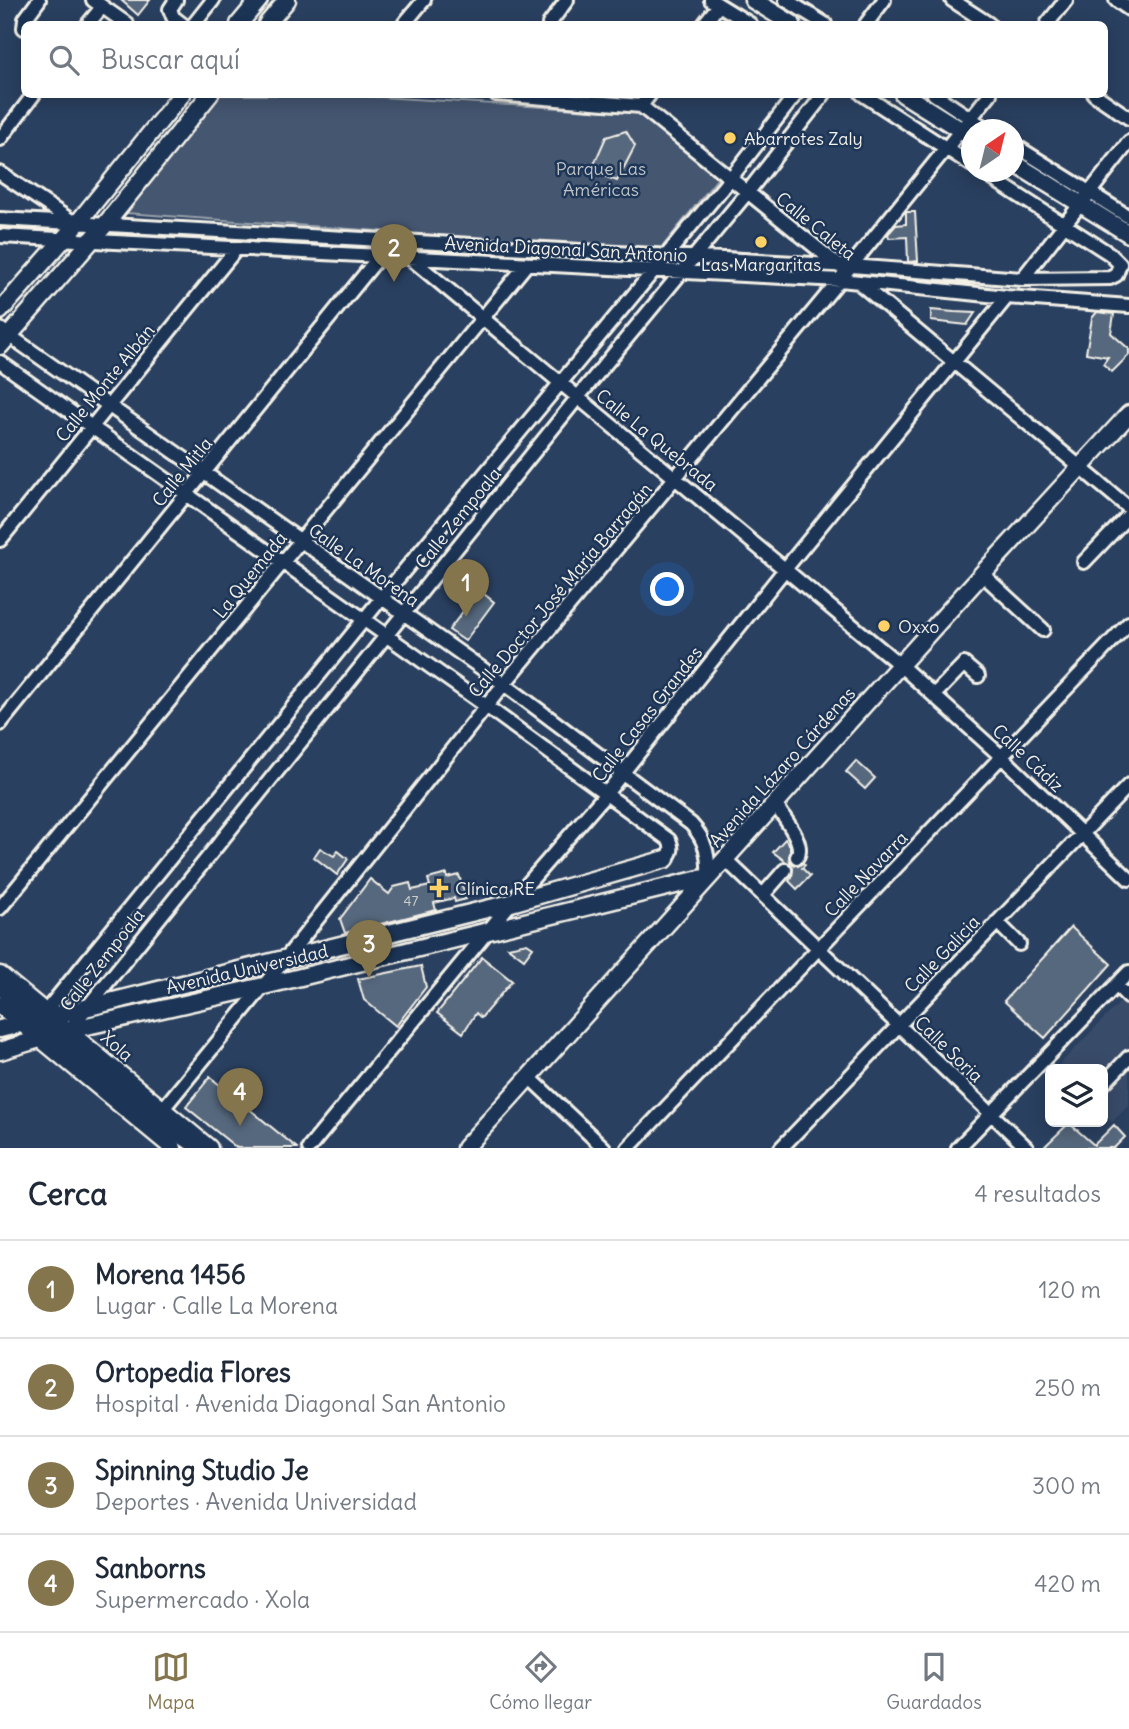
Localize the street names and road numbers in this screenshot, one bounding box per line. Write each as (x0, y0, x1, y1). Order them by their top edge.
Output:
street label: Calle Caleta (771, 187, 861, 265)
street label: Avenida Diagonal San Antonio (444, 231, 688, 267)
street label: Calle Monte Albán (50, 319, 160, 447)
street label: Calle La Quebrada (591, 384, 723, 496)
street label: Calle Mitla (147, 433, 217, 511)
street label: Calle Zempoala (410, 463, 506, 573)
street label: Calle Doctor José María Barragán (463, 478, 657, 702)
street label: Calle La Morena (304, 518, 424, 612)
street label: La Quemada (208, 527, 292, 623)
street label: Calle Casas Grandes (587, 641, 707, 787)
street label: Avenida Lázaro Cárdenas (704, 682, 860, 852)
street label: Calle Cádiz (988, 719, 1069, 797)
street label: Calle Navarra (819, 826, 913, 922)
street label: Calle Zempoala (55, 904, 149, 1016)
street label: Calle Galicia (899, 910, 985, 998)
street label: Avenida Universidad (164, 939, 331, 999)
street label: Calle Soria (910, 1011, 988, 1087)
street label: Xola (96, 1026, 138, 1066)

